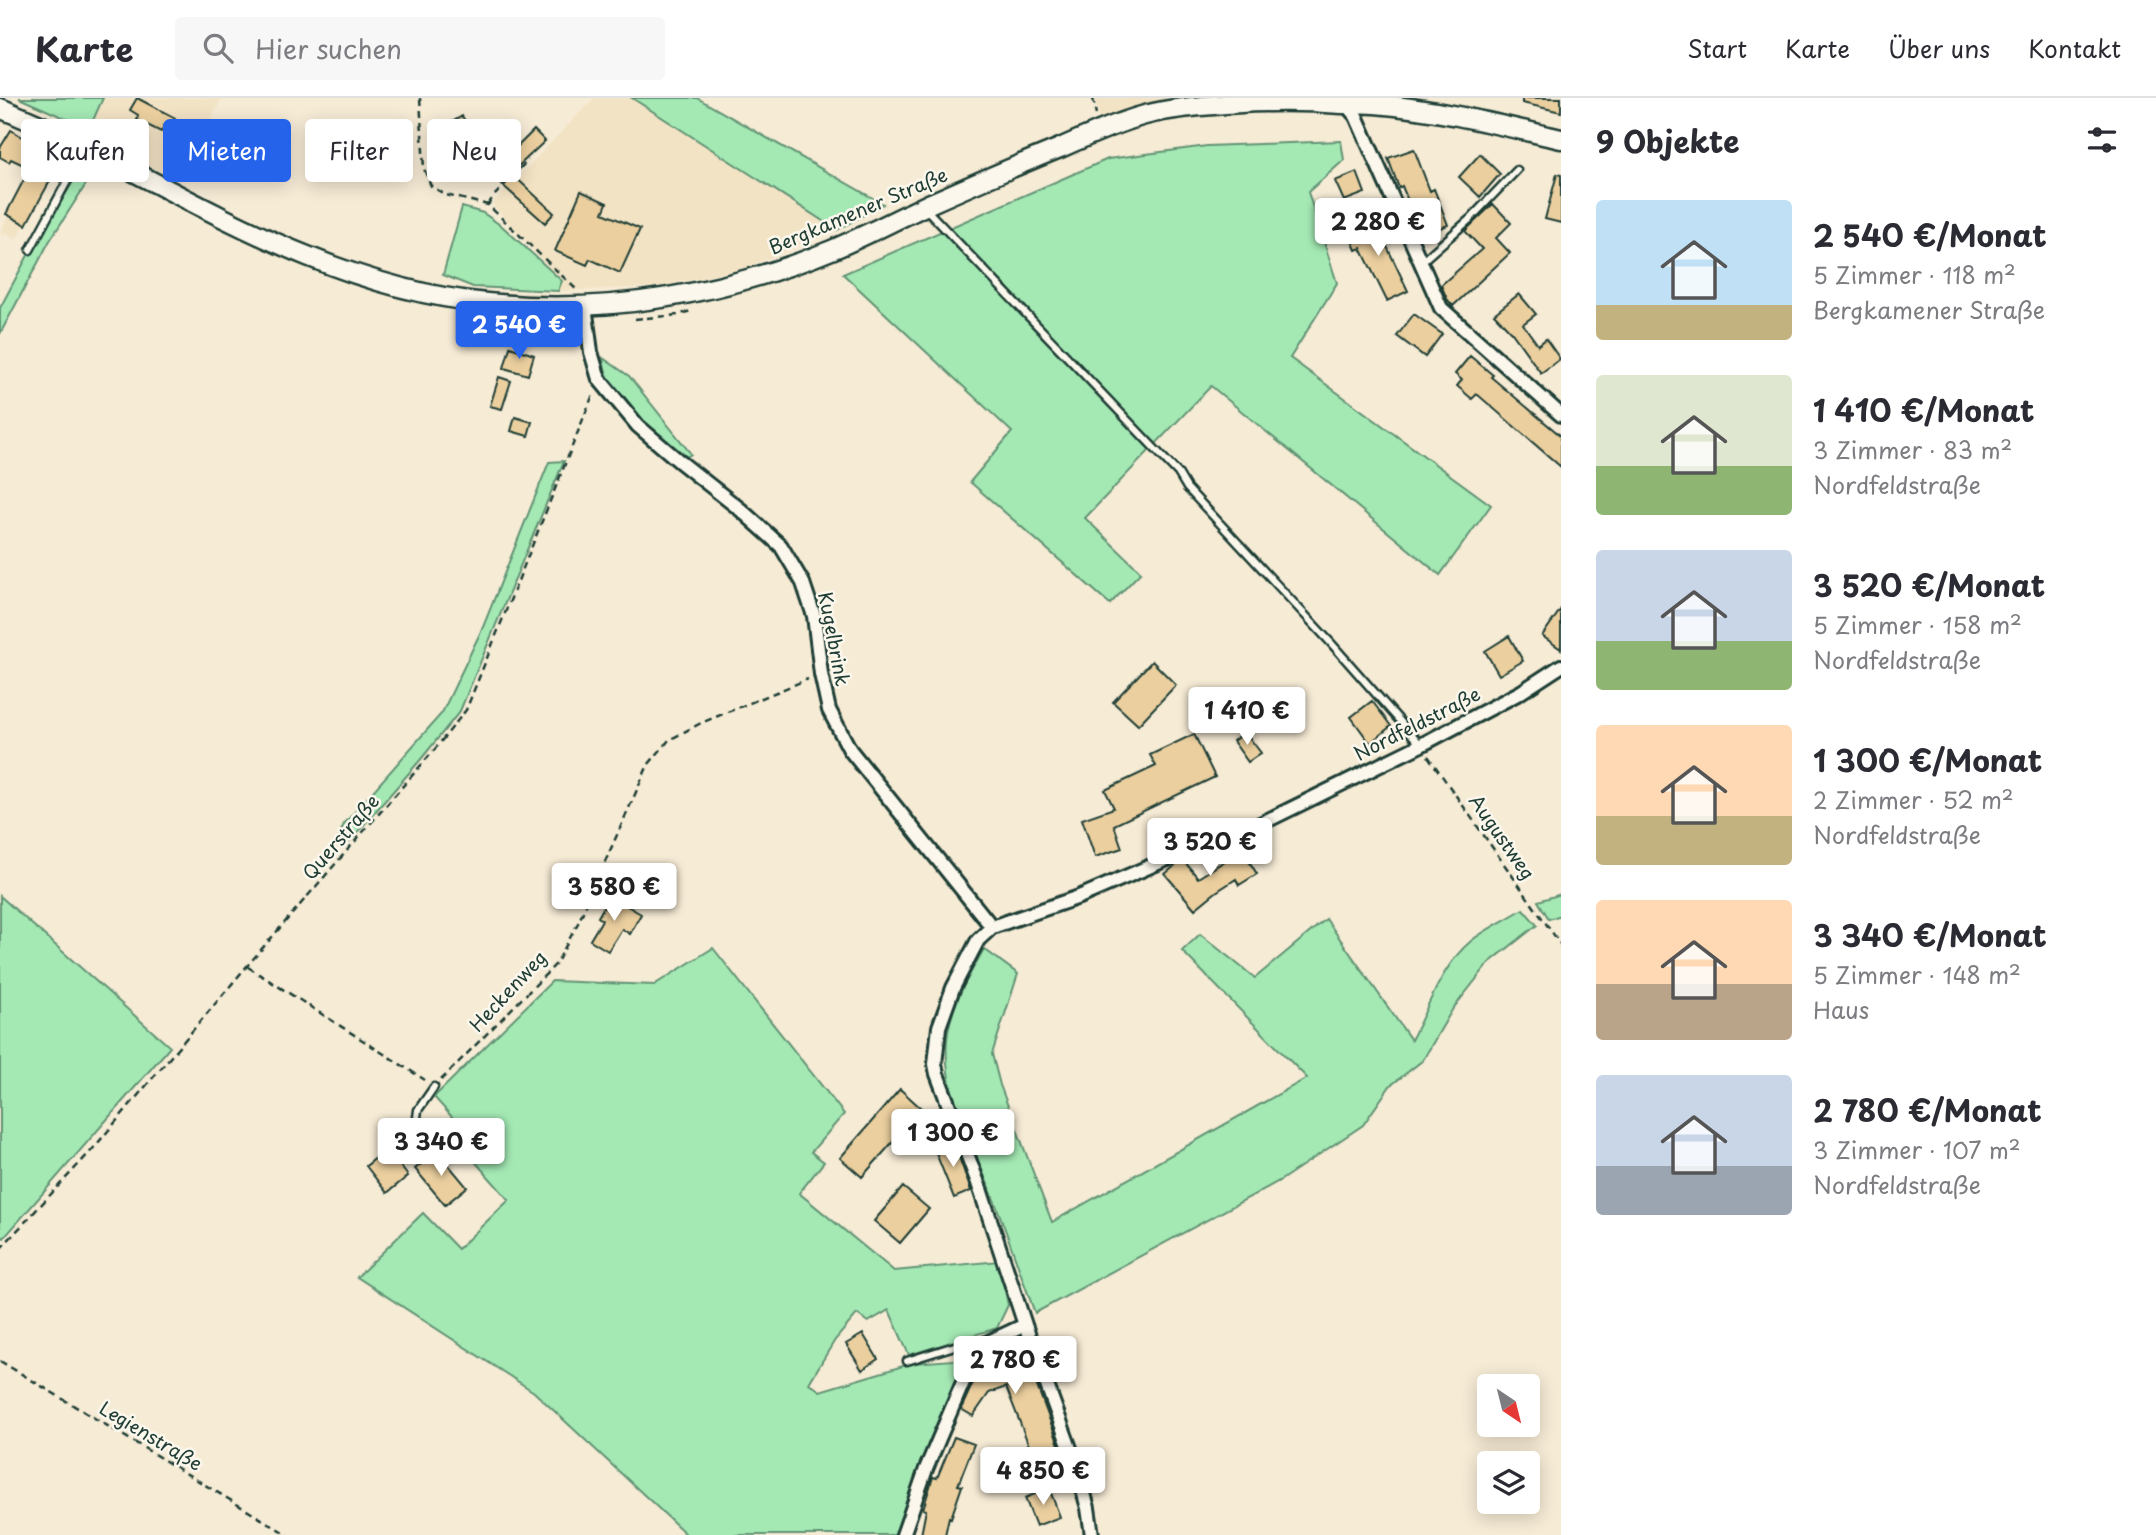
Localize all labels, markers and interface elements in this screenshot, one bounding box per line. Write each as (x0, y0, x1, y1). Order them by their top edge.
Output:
search box (175, 17, 665, 80)
text: Karte (35, 23, 133, 73)
icon: search (199, 29, 237, 67)
text: Hier suchen (255, 29, 402, 68)
text: Start (1687, 30, 1747, 66)
text: Karte (1785, 30, 1850, 66)
text: Über uns (1888, 30, 1990, 66)
text: Kontakt (2028, 30, 2121, 66)
text: 9 Objekte (1596, 118, 1740, 163)
chip: Kaufen (21, 119, 149, 182)
chip: Mieten (163, 119, 291, 182)
chip: Filter (305, 119, 413, 182)
chip: Neu (427, 119, 521, 182)
icon: filters (2083, 121, 2121, 159)
street label: Bergkamener Straße (764, 160, 951, 260)
pin: 2 280 € (1313, 198, 1443, 258)
text: 2 280 € (1331, 203, 1425, 238)
text: 2 540 €/Monat (1813, 212, 2047, 257)
icon: home (1652, 228, 1736, 312)
text: 5 Zimmer · 118 m² (1813, 257, 2016, 292)
text: Bergkamener Straße (1813, 292, 2045, 327)
pin: 2 540 € (454, 302, 584, 361)
text: 2 540 € (472, 306, 566, 341)
text: 1 410 €/Monat (1813, 387, 2034, 432)
icon: home (1652, 403, 1736, 487)
text: 3 Zimmer · 83 m² (1813, 432, 2012, 467)
text: Nordfeldstraße (1813, 467, 1981, 502)
text: 3 520 €/Monat (1813, 562, 2045, 607)
icon: home (1652, 578, 1736, 662)
street label: Kugelbrink (812, 589, 858, 689)
text: 5 Zimmer · 158 m² (1813, 607, 2022, 642)
text: Nordfeldstraße (1813, 642, 1981, 677)
street label: Nordfeldstraße (1348, 679, 1485, 767)
pin: 1 410 € (1182, 688, 1312, 747)
text: 1 410 € (1204, 692, 1290, 727)
text: 1 300 €/Monat (1813, 737, 2042, 782)
icon: home (1652, 753, 1736, 837)
text: 2 Zimmer · 52 m² (1813, 782, 2014, 817)
street label: Querstraße (295, 788, 385, 885)
street label: Augustweg (1463, 788, 1543, 885)
text: Nordfeldstraße (1813, 817, 1981, 852)
pin: 3 520 € (1145, 818, 1275, 878)
text: 3 520 € (1163, 823, 1257, 858)
pin: 3 580 € (549, 864, 679, 923)
text: 3 580 € (568, 868, 660, 903)
text: 3 340 €/Monat (1813, 912, 2047, 957)
icon: home (1652, 928, 1736, 1012)
street label: Heckenweg (462, 943, 552, 1037)
text: 5 Zimmer · 148 m² (1813, 957, 2021, 992)
text: Haus (1813, 992, 1869, 1027)
text: 2 780 €/Monat (1813, 1087, 2042, 1132)
icon: home (1652, 1103, 1736, 1187)
pin: 1 300 € (888, 1110, 1018, 1169)
text: 1 300 € (907, 1114, 999, 1149)
pin: 3 340 € (376, 1118, 506, 1178)
text: 3 340 € (394, 1123, 488, 1158)
text: 3 Zimmer · 107 m² (1813, 1132, 2021, 1167)
text: Nordfeldstraße (1813, 1167, 1981, 1202)
pin: 2 780 € (950, 1336, 1080, 1396)
text: 2 780 € (970, 1341, 1060, 1376)
north arrow (1477, 1374, 1540, 1437)
map controls (1477, 1374, 1540, 1514)
street label: Legienstraße (95, 1393, 208, 1477)
pin: 4 850 € (978, 1448, 1108, 1507)
button: layers (1477, 1451, 1540, 1514)
text: 4 850 € (996, 1452, 1090, 1487)

